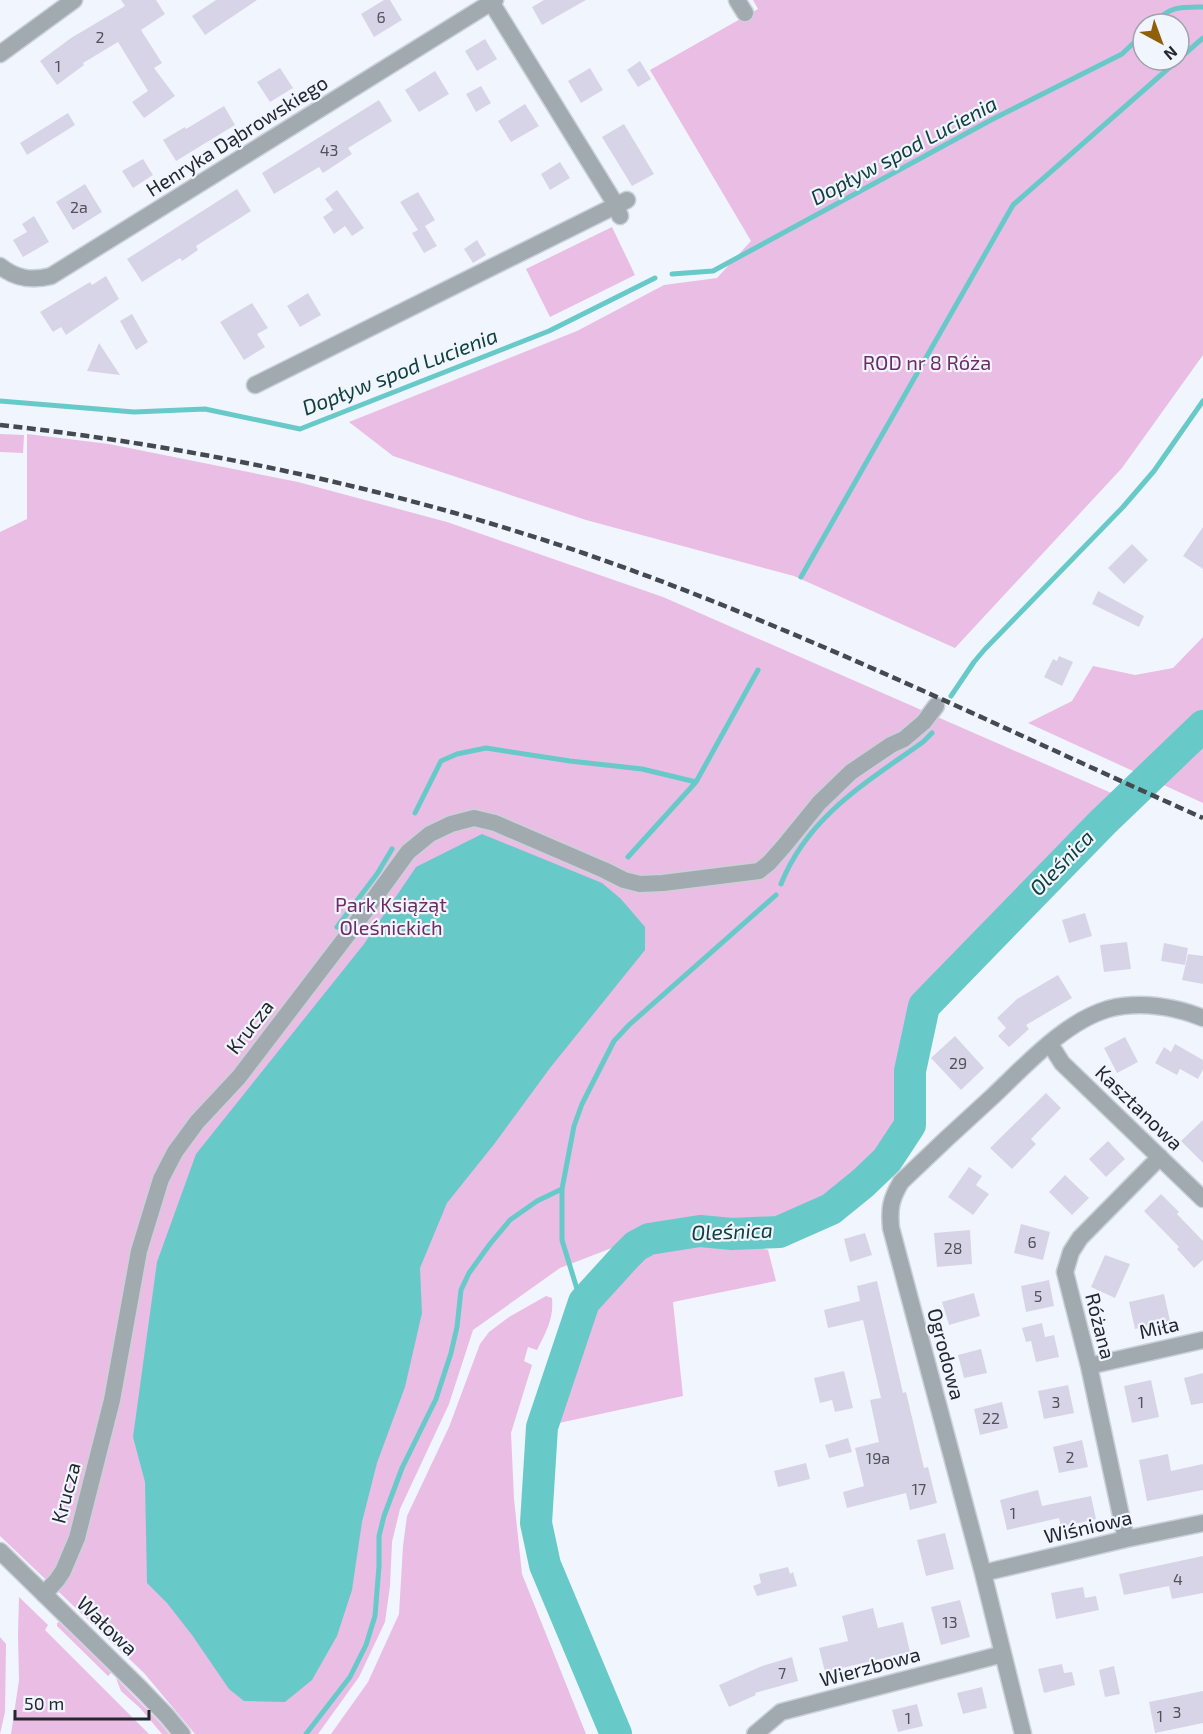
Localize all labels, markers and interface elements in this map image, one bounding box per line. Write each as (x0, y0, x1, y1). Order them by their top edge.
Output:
house number: 6 (376, 7, 386, 26)
north arrow (1131, 12, 1191, 72)
house number: 2 (96, 27, 105, 46)
text: N (1161, 43, 1182, 65)
house number: 1 (55, 56, 61, 75)
street label: Henryka Dąbrowskiego (141, 69, 332, 201)
water label: Dopływ spod Lucienia (806, 90, 1001, 210)
house number: 43 (320, 140, 338, 159)
house number: 2a (70, 197, 88, 216)
water label: Dopływ spod Lucienia (298, 322, 501, 420)
park label: ROD nr 8 Róża (863, 350, 991, 374)
water label: Oleśnica (1024, 824, 1098, 900)
park label: Park Książąt Oleśnickich (335, 892, 447, 939)
street label: Krucza (221, 994, 278, 1058)
house number: 29 (949, 1053, 967, 1072)
street label: Kasztanowa (1091, 1060, 1188, 1155)
water label: Oleśnica (691, 1217, 773, 1244)
house number: 6 (1027, 1232, 1037, 1251)
house number: 28 (944, 1238, 962, 1257)
house number: 5 (1034, 1286, 1042, 1305)
street label: Różana (1081, 1290, 1121, 1361)
street label: Ogrodowa (923, 1305, 971, 1402)
street label: Miła (1137, 1311, 1181, 1343)
house number: 3 (1052, 1392, 1060, 1411)
house number: 1 (1138, 1392, 1144, 1411)
house number: 22 (982, 1408, 1000, 1427)
house number: 2 (1066, 1447, 1075, 1466)
house number: 19a (866, 1448, 890, 1467)
street label: Krucza (45, 1460, 85, 1526)
house number: 17 (912, 1479, 926, 1498)
house number: 1 (1010, 1503, 1016, 1522)
street label: Wiśniowa (1042, 1504, 1134, 1548)
house number: 4 (1173, 1569, 1183, 1588)
street label: Wałowa (72, 1591, 143, 1660)
house number: 13 (942, 1612, 958, 1631)
street label: Wierzbowa (817, 1641, 923, 1691)
house number: 7 (778, 1663, 786, 1682)
scale bar (15, 1683, 148, 1721)
text: 50 m (24, 1692, 64, 1714)
house number: 3 (1173, 1702, 1181, 1721)
house number: 1 (1157, 1706, 1163, 1725)
house number: 1 (905, 1708, 911, 1727)

